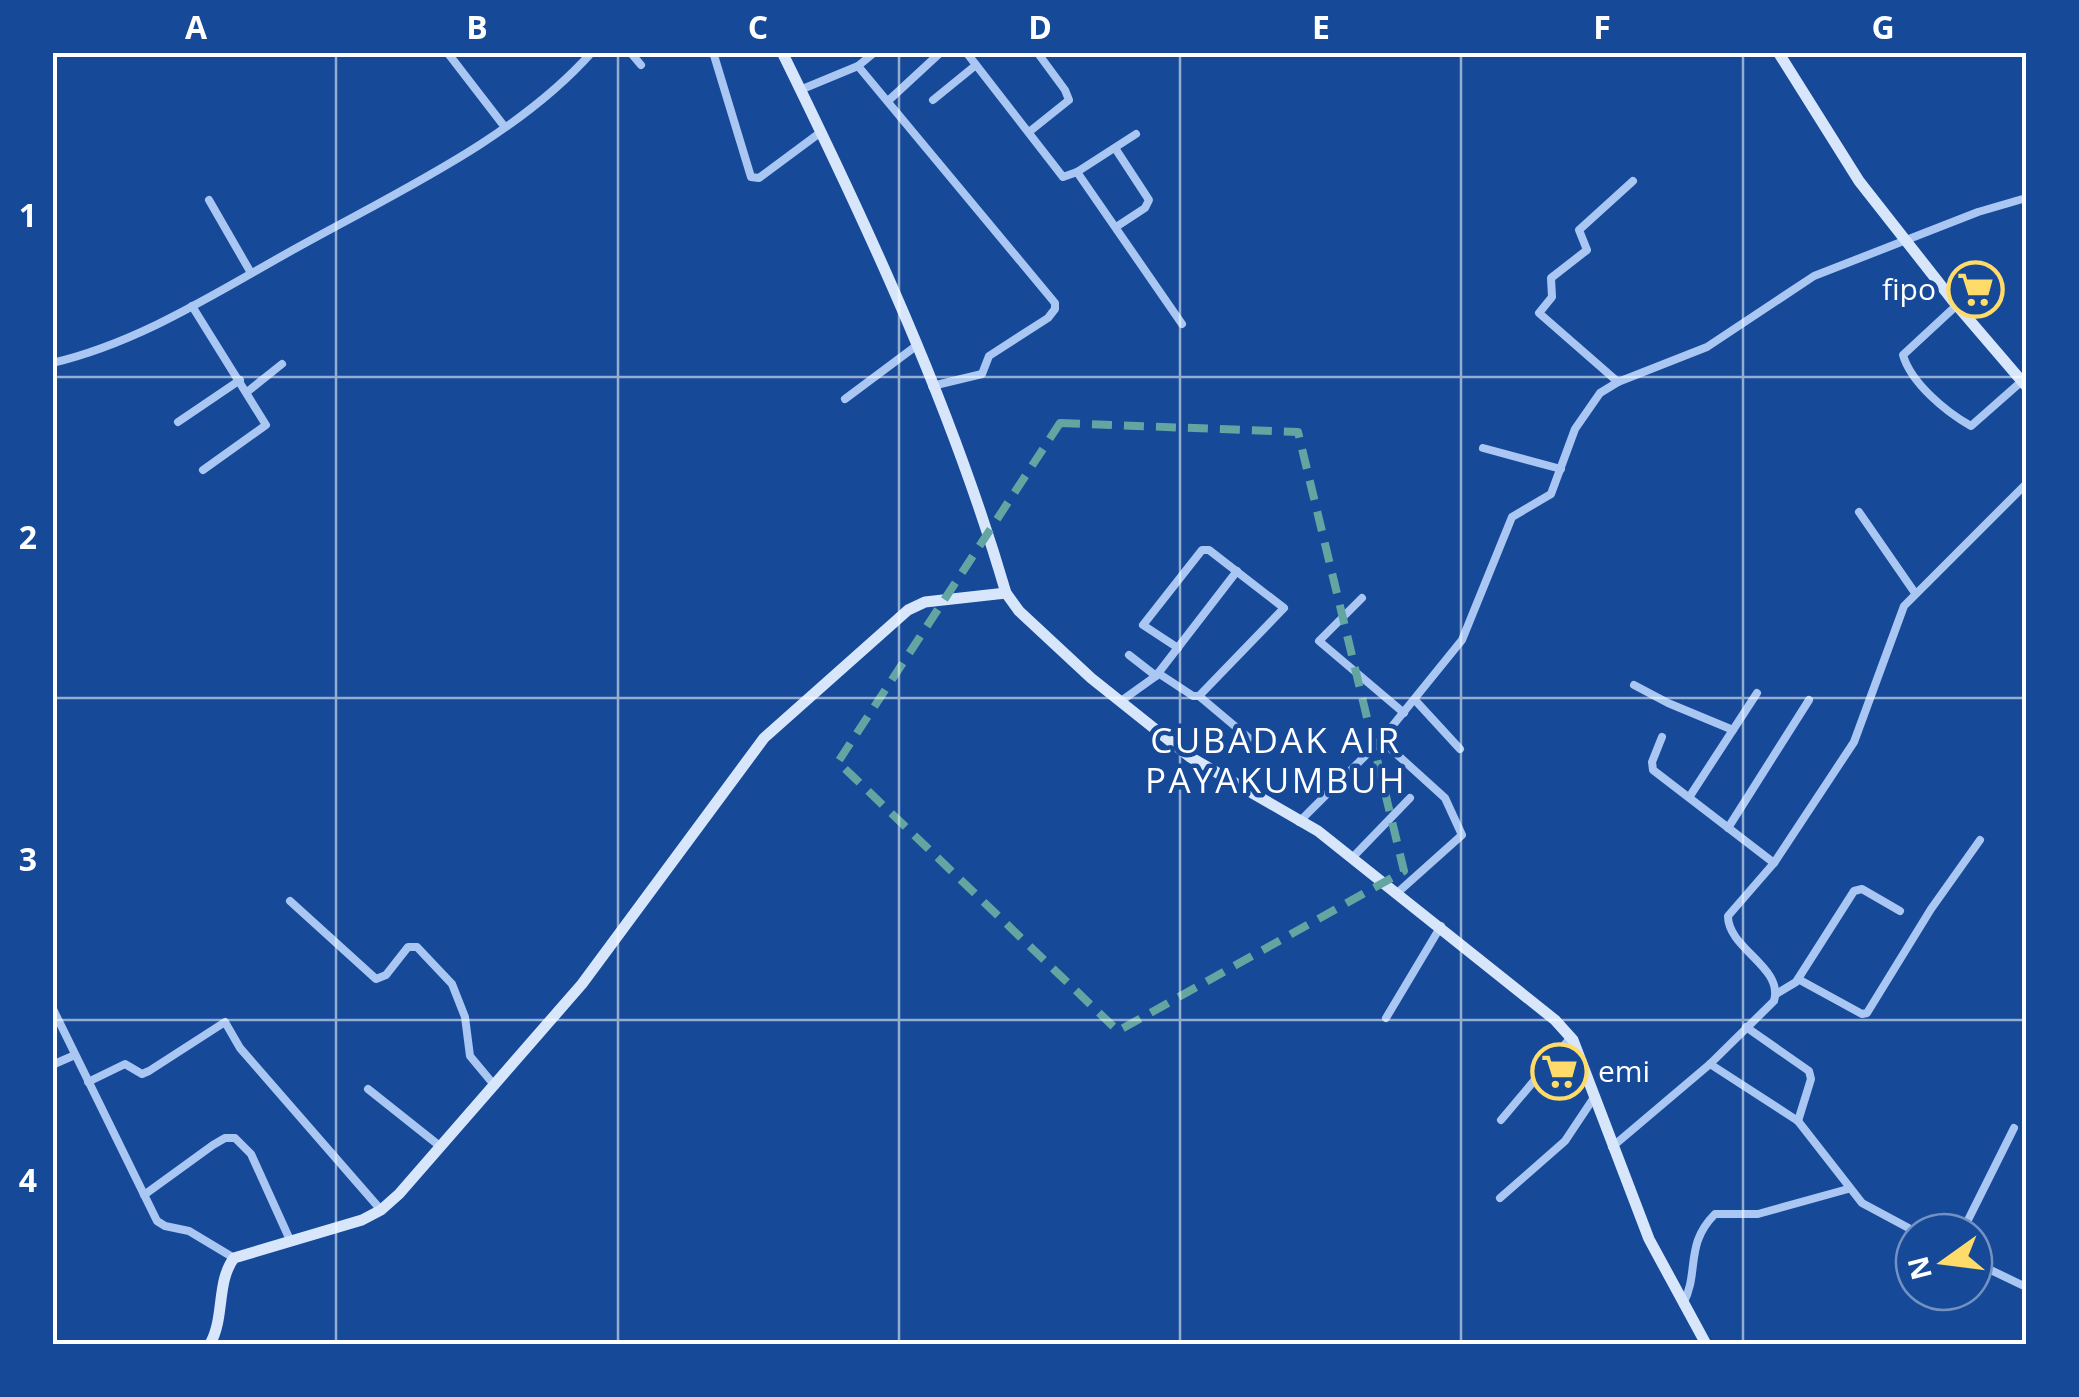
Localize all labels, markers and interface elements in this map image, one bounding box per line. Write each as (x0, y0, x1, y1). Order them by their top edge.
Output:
text: A (185, 5, 208, 48)
text: B (466, 5, 488, 48)
text: C (748, 5, 768, 48)
text: D (1028, 5, 1052, 48)
text: E (1312, 5, 1330, 48)
text: F (1593, 5, 1611, 48)
text: G (1871, 5, 1895, 48)
text: 1 (19, 193, 37, 236)
supermarket icon: fipo (1945, 260, 2005, 320)
place label: fipo (1882, 268, 1936, 309)
text: 2 (19, 515, 37, 558)
district label: CUBADAK AIR PAYAKUMBUH (1145, 716, 1407, 803)
text: 3 (19, 837, 37, 880)
supermarket icon: emi (1529, 1042, 1589, 1102)
place label: emi (1598, 1050, 1650, 1091)
text: 4 (19, 1158, 37, 1201)
north arrow (1894, 1212, 1994, 1312)
text: N (1898, 1253, 1940, 1284)

